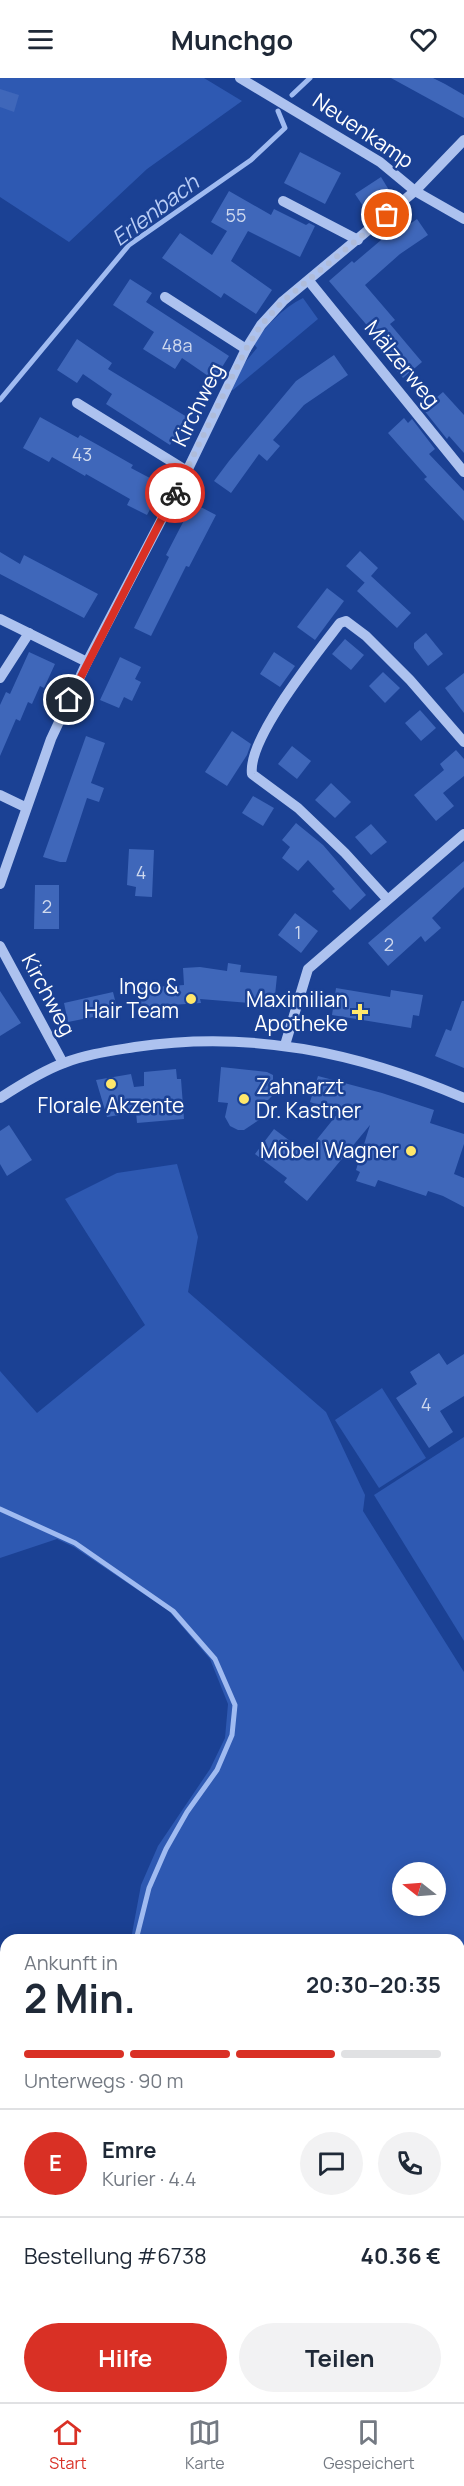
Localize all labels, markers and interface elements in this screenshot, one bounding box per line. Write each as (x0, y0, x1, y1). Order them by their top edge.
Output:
text: Munchgo (171, 21, 293, 58)
icon: menu (24, 23, 57, 56)
icon: heart (407, 23, 440, 56)
street label: Neuenkamp (308, 86, 419, 174)
water label: Erlenbach (105, 167, 205, 253)
pin (361, 189, 412, 240)
icon: bag (370, 198, 403, 231)
house number: 55 (226, 203, 246, 227)
street label: Mälzerweg (359, 314, 447, 413)
house number: 48a (161, 333, 193, 357)
street label: Kirchweg (165, 358, 229, 451)
house number: 43 (72, 442, 92, 466)
courier (145, 463, 205, 523)
icon: bike (159, 477, 192, 510)
pin (43, 674, 94, 725)
icon: home (52, 683, 85, 716)
house number: 4 (136, 860, 146, 884)
house number: 2 (42, 894, 52, 918)
house number: 1 (294, 920, 302, 944)
house number: 2 (384, 932, 394, 956)
street label: Kirchweg (16, 949, 82, 1040)
place label: Ingo & Hair Team (84, 972, 179, 1024)
place label: Maximilian Apotheke (246, 985, 348, 1037)
marker: Ingo & Hair Team (184, 992, 198, 1006)
marker: Maximilian Apotheke (353, 1005, 367, 1019)
place label: Zahnarzt Dr. Kastner (256, 1072, 362, 1124)
marker: Florale Akzente (104, 1077, 118, 1091)
place label: Florale Akzente (38, 1091, 184, 1119)
marker: Zahnarzt Dr. Kastner (237, 1092, 251, 1106)
place label: Möbel Wagner (260, 1136, 399, 1164)
marker: Möbel Wagner (404, 1144, 418, 1158)
house number: 4 (421, 1392, 431, 1416)
north arrow (392, 1862, 446, 1916)
map controls (392, 1862, 446, 1916)
text: Ankunft in (24, 1949, 118, 1976)
text: 20:30–20:35 (306, 1970, 441, 2000)
text: 2 Min. (24, 1971, 136, 2025)
text: Unterwegs · 90 m (24, 2067, 184, 2094)
button: chat (300, 2132, 363, 2195)
button: phone (378, 2132, 441, 2195)
text: Emre (102, 2135, 156, 2165)
text: E (49, 2148, 62, 2178)
text: Kurier · 4.4 (102, 2165, 197, 2192)
text: Bestellung #6738 (24, 2241, 207, 2271)
text: 40.36 € (361, 2241, 441, 2271)
button: Hilfe (24, 2323, 227, 2392)
button: Teilen (239, 2323, 441, 2392)
tab: Start (49, 2416, 87, 2474)
tab: Karte (185, 2416, 225, 2474)
tab: Gespeichert (323, 2416, 415, 2474)

